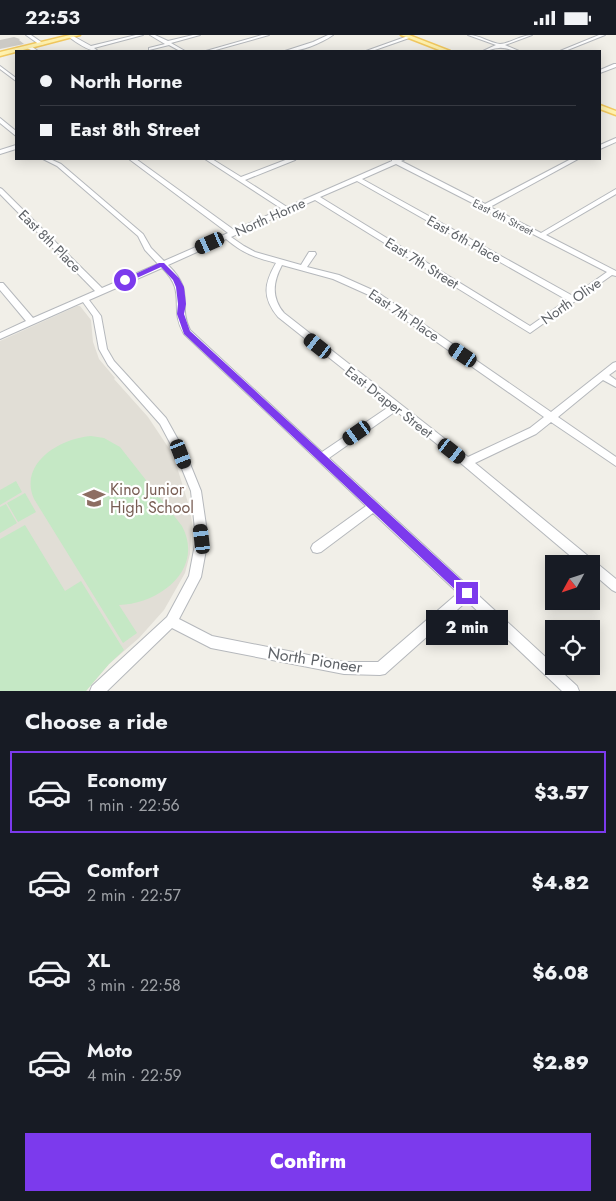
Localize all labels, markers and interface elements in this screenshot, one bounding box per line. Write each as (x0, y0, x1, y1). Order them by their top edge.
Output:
text: 22:53 (25, 4, 80, 31)
text: North Horne (70, 68, 182, 95)
text: East 8th Street (70, 116, 200, 143)
street label: North Horne (232, 193, 308, 241)
street label: East 6th Street (470, 195, 536, 239)
street label: East 8th Place (14, 205, 86, 277)
street label: East 6th Place (423, 210, 505, 268)
car (193, 230, 226, 256)
street label: East 7th Street (381, 232, 463, 294)
route start (114, 269, 136, 291)
street label: North Olive (537, 273, 605, 329)
street label: East 7th Place (365, 284, 443, 346)
car (301, 331, 334, 361)
car (446, 340, 479, 370)
street label: East Draper Street (341, 361, 438, 443)
car (340, 418, 373, 448)
car (435, 436, 468, 466)
car (168, 437, 193, 471)
place label: Kino Junior High School (110, 478, 194, 519)
school or university icon: Kino Junior High School (81, 485, 107, 511)
car (192, 523, 211, 555)
north arrow (545, 555, 600, 610)
map controls (545, 555, 600, 675)
route end (456, 582, 478, 604)
callout: 2 min (426, 611, 508, 645)
text: 2 min (446, 616, 488, 639)
button: locate (545, 620, 600, 675)
street label: North Pioneer (266, 641, 365, 679)
text: Choose a ride (25, 705, 168, 737)
text: Economy (87, 767, 167, 794)
icon: car (27, 770, 72, 815)
text: $3.57 (534, 779, 589, 806)
text: 1 min · 22:56 (87, 794, 180, 817)
text: Comfort (87, 857, 159, 884)
icon: car (27, 860, 72, 905)
text: $4.82 (531, 869, 589, 896)
text: 2 min · 22:57 (87, 884, 181, 907)
text: XL (87, 947, 110, 974)
icon: car (27, 950, 72, 995)
text: $6.08 (532, 959, 589, 986)
text: 3 min · 22:58 (87, 974, 181, 997)
text: Moto (87, 1037, 132, 1064)
icon: car (27, 1040, 72, 1085)
text: $2.89 (532, 1049, 589, 1076)
text: 4 min · 22:59 (87, 1064, 182, 1087)
button: Confirm (25, 1133, 591, 1191)

